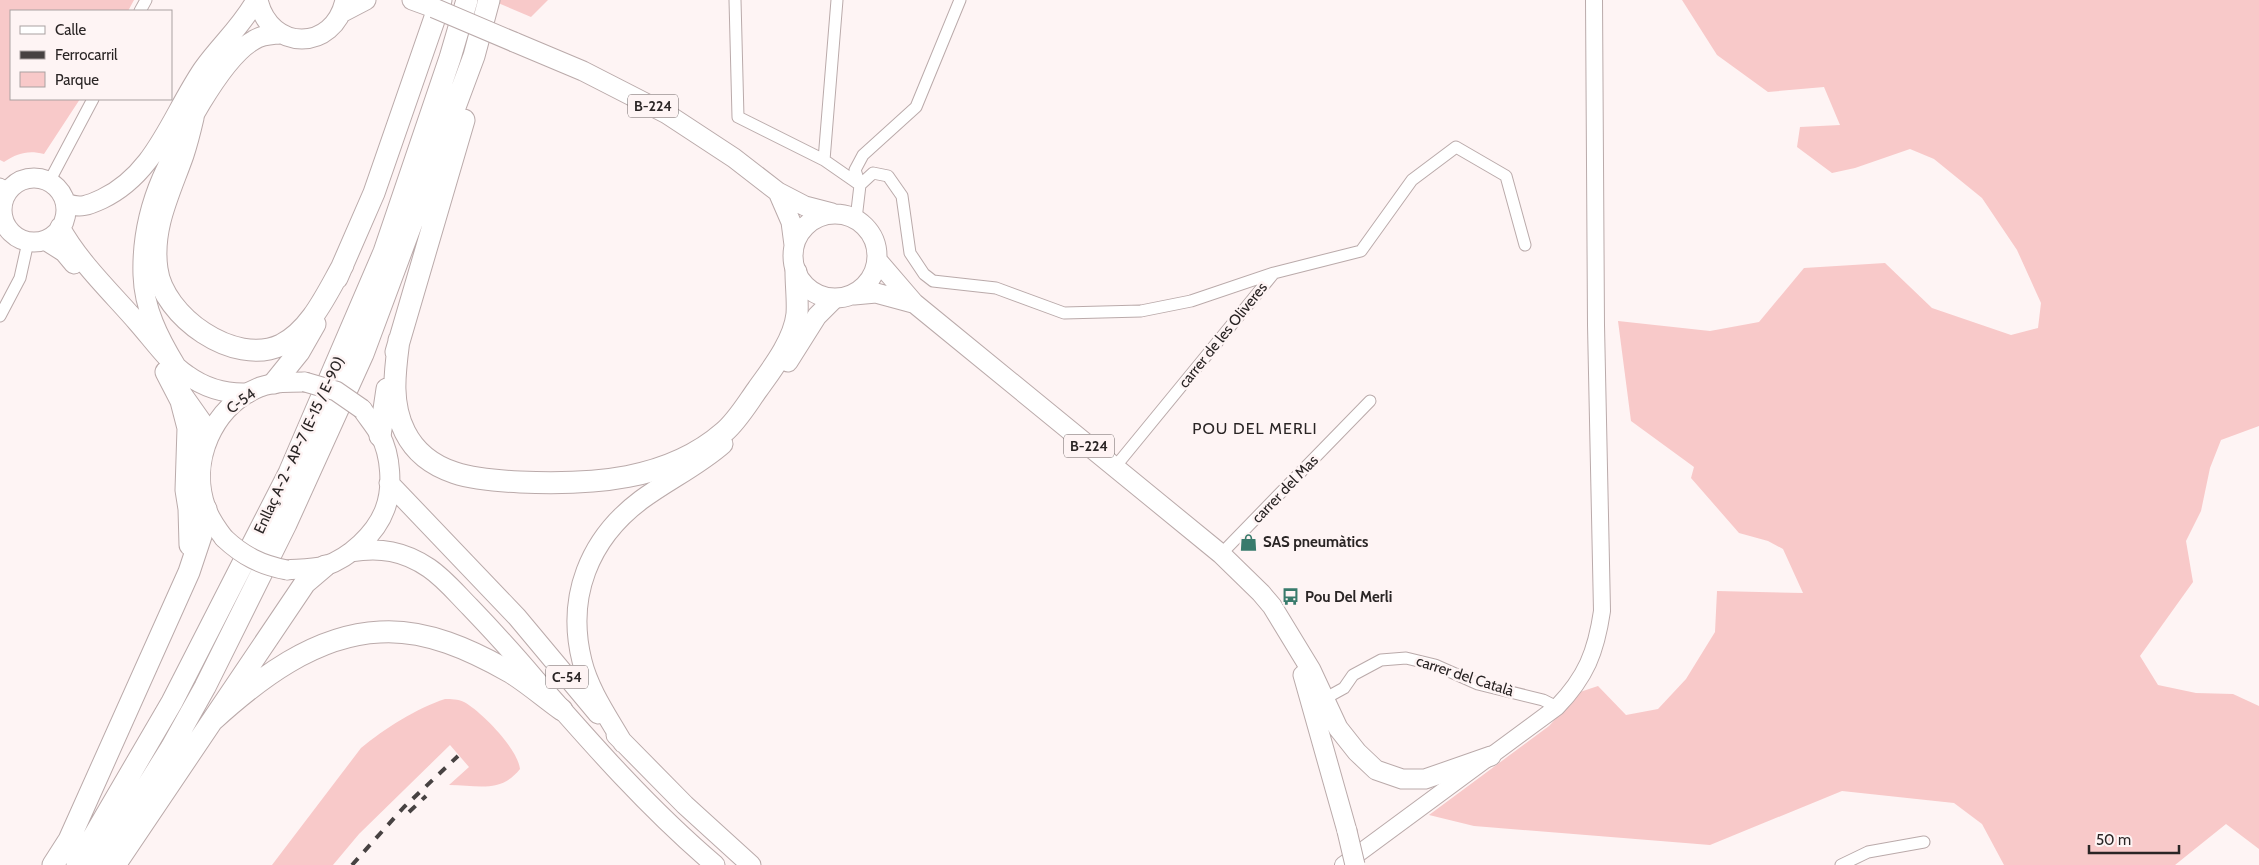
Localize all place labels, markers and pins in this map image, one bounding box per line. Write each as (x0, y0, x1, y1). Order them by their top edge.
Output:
shop icon: SAS pneumàtics (1239, 532, 1259, 552)
place label: SAS pneumàtics (1263, 533, 1368, 551)
bus stop icon: Pou Del Merli (1281, 587, 1301, 607)
place label: Pou Del Merli (1305, 588, 1392, 606)

